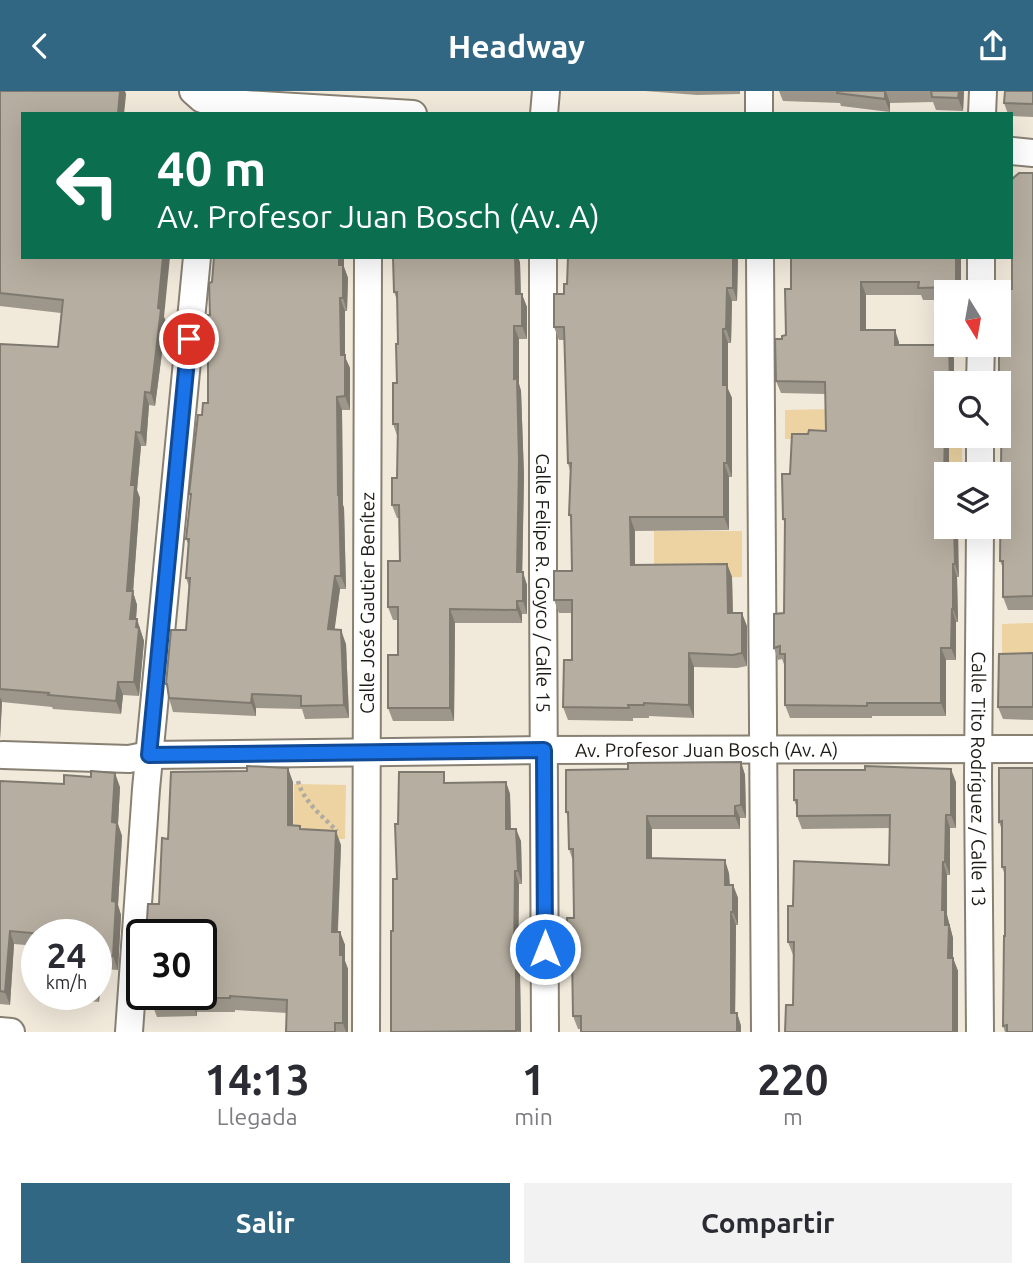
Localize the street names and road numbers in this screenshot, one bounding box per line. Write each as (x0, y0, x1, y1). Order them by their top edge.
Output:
street label: Calle Felipe R. Goyco / Calle 15 (532, 453, 555, 713)
street label: Calle José Gautier Benítez (356, 492, 378, 714)
street label: Calle Tito Rodríguez / Calle 13 (967, 651, 990, 907)
street label: Av. Profesor Juan Bosch (Av. A) (575, 738, 838, 761)

